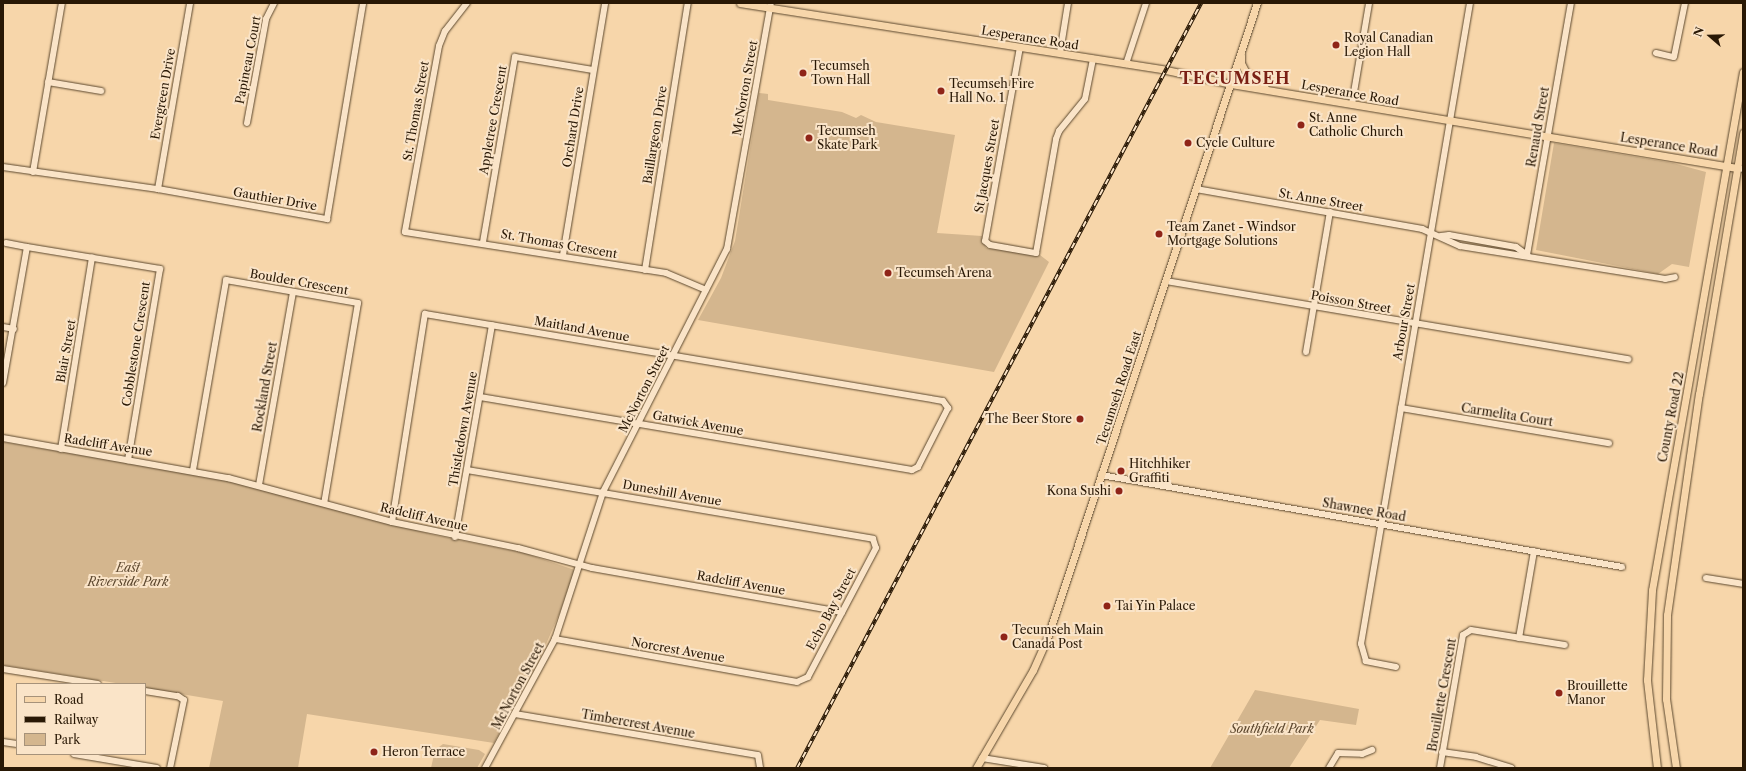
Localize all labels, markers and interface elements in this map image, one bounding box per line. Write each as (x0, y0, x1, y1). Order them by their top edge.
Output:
street label: Papineau Court (232, 15, 264, 105)
north arrow (1690, 16, 1730, 56)
street label: Lesperance Road (980, 23, 1080, 53)
text: N (1691, 25, 1707, 39)
place label: Royal Canadian Legion Hall (1344, 31, 1433, 59)
street label: McNorton Street (730, 39, 760, 137)
marker: Royal Canadian Legion Hall (1331, 40, 1341, 50)
street label: Evergreen Drive (148, 47, 178, 141)
place label: Tecumseh Town Hall (811, 59, 870, 87)
street label: St. Thomas Street (400, 60, 432, 162)
street label: Appletree Crescent (476, 64, 510, 176)
marker: Tecumseh Town Hall (798, 68, 808, 78)
district label: TECUMSEH (1179, 68, 1291, 88)
place label: Tecumseh Fire Hall No. 1 (949, 77, 1034, 105)
street label: Lesperance Road (1300, 77, 1400, 109)
street label: Baillargeon Drive (640, 85, 670, 185)
street label: Orchard Drive (560, 86, 586, 168)
marker: Tecumseh Fire Hall No. 1 (936, 86, 946, 96)
street label: Renaud Street (1524, 86, 1552, 168)
place label: St. Anne Catholic Church (1309, 111, 1403, 139)
street label: St Jacques Street (972, 118, 1002, 214)
marker: St. Anne Catholic Church (1296, 120, 1306, 130)
place label: Tecumseh Skate Park (817, 124, 877, 152)
street label: Lesperance Road (1619, 130, 1719, 160)
marker: Tecumseh Skate Park (804, 133, 814, 143)
place label: Cycle Culture (1196, 136, 1275, 150)
marker: Cycle Culture (1183, 138, 1193, 148)
street label: Gauthier Drive (232, 185, 318, 213)
street label: St. Anne Street (1278, 185, 1364, 215)
place label: Team Zanet - Windsor Mortgage Solutions (1167, 220, 1296, 248)
street label: St. Thomas Crescent (499, 227, 619, 261)
marker: Team Zanet - Windsor Mortgage Solutions (1154, 229, 1164, 239)
street label: Boulder Crescent (249, 266, 349, 298)
place label: Tecumseh Arena (896, 266, 992, 280)
marker: Tecumseh Arena (883, 268, 893, 278)
street label: Cobblestone Crescent (119, 280, 153, 408)
street label: Arbour Street (1390, 282, 1418, 362)
street label: Poisson Street (1310, 288, 1392, 316)
street label: Maitland Avenue (533, 314, 631, 344)
street label: Blair Street (53, 318, 79, 384)
street label: Tecumseh Road East (1094, 329, 1144, 447)
street label: Rockland Street (250, 341, 280, 433)
street label: McNorton Street (616, 343, 672, 435)
street label: Thistledown Avenue (446, 370, 480, 488)
street label: County Road 22 (1655, 370, 1687, 464)
street label: Carmelita Court (1460, 401, 1554, 429)
street label: Gatwick Avenue (651, 408, 745, 438)
place label: The Beer Store (985, 412, 1072, 426)
marker: The Beer Store (1075, 414, 1085, 424)
street label: Radcliff Avenue (62, 431, 154, 459)
place label: Hitchhiker Graffiti (1129, 457, 1190, 485)
marker: Hitchhiker Graffiti (1116, 466, 1126, 476)
street label: Duneshill Avenue (621, 477, 723, 509)
place label: Kona Sushi (1047, 484, 1111, 498)
marker: Kona Sushi (1114, 486, 1124, 496)
street label: Shawnee Road (1321, 496, 1407, 524)
street label: Radcliff Avenue (379, 500, 469, 534)
park label: East Riverside Park (87, 561, 169, 589)
street label: Echo Bay Street (803, 565, 859, 653)
street label: Radcliff Avenue (695, 568, 787, 598)
place label: Tai Yin Palace (1115, 599, 1196, 613)
marker: Tai Yin Palace (1102, 601, 1112, 611)
place label: Tecumseh Main Canada Post (1012, 623, 1104, 651)
marker: Tecumseh Main Canada Post (999, 632, 1009, 642)
street label: Norcrest Avenue (630, 635, 726, 665)
street label: Brouillette Crescent (1425, 637, 1459, 753)
street label: McNorton Street (489, 640, 547, 732)
place label: Brouillette Manor (1567, 679, 1628, 707)
legend (16, 683, 146, 755)
marker: Brouillette Manor (1554, 688, 1564, 698)
text: Road (54, 692, 84, 707)
street label: Timbercrest Avenue (580, 707, 696, 741)
text: Railway (54, 712, 99, 727)
park label: Southfield Park (1230, 722, 1314, 736)
text: Park (54, 732, 80, 747)
place label: Heron Terrace (382, 745, 466, 759)
marker: Heron Terrace (369, 747, 379, 757)

